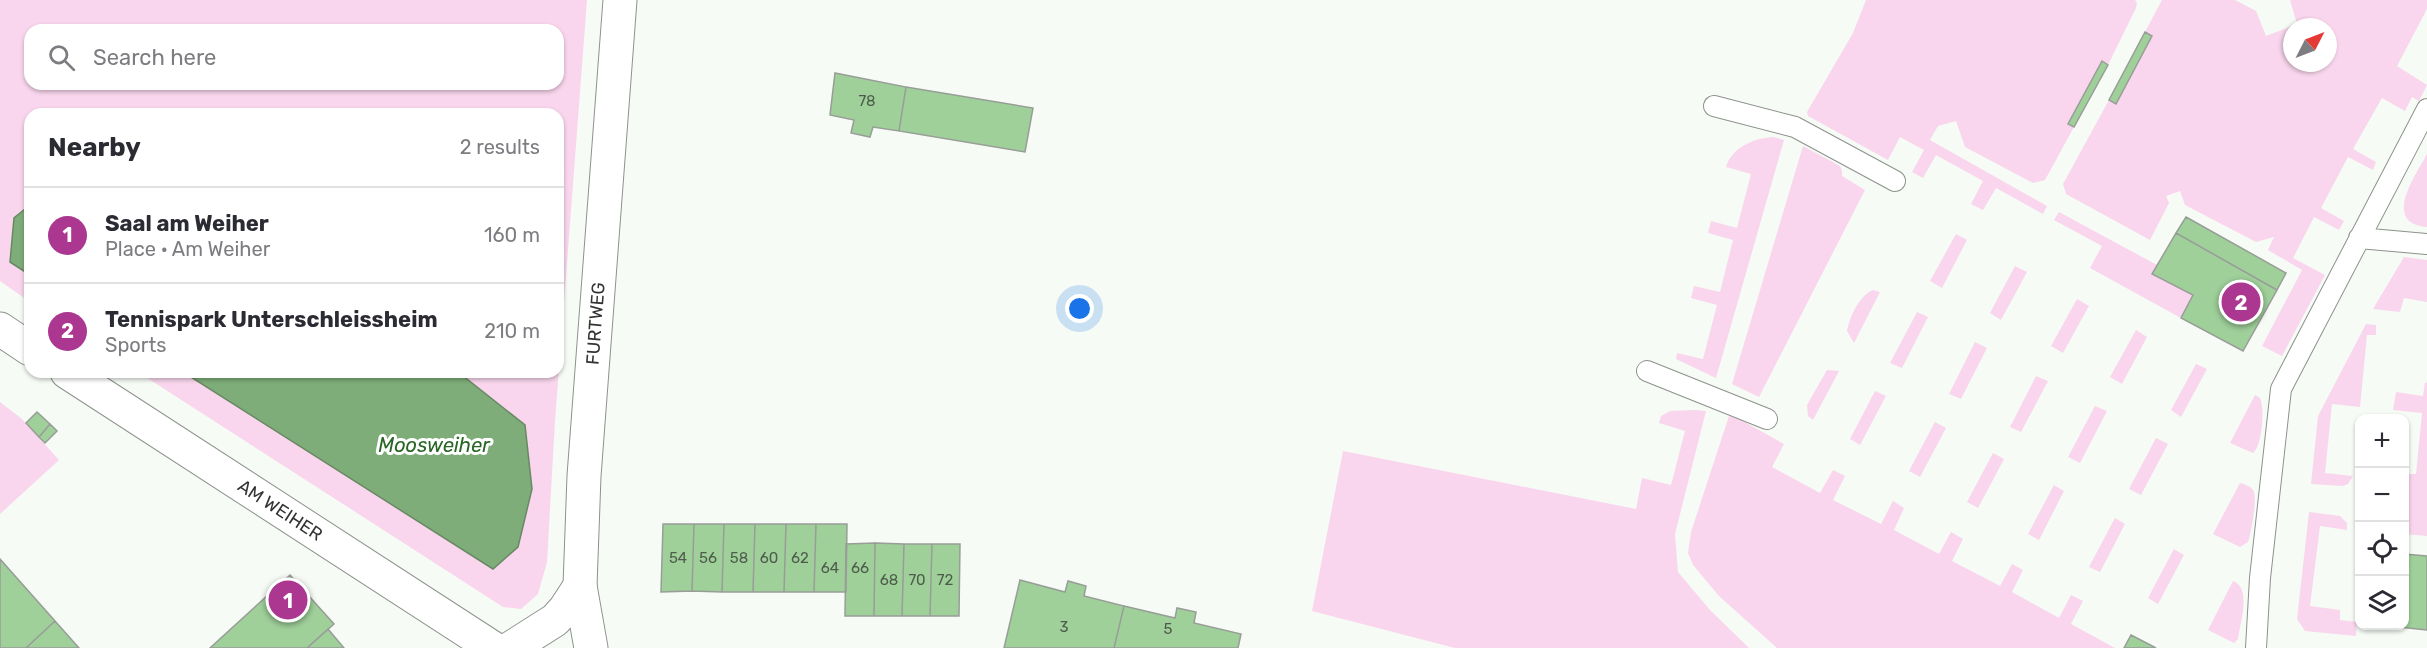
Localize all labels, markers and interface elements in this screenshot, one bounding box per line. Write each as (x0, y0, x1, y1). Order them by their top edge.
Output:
north arrow (2283, 18, 2337, 72)
search box (24, 24, 564, 90)
icon: search (45, 41, 78, 74)
text: Search here (93, 44, 216, 71)
house number: 78 (858, 92, 876, 110)
text: Nearby (48, 132, 141, 163)
text: 2 results (460, 135, 540, 159)
text: Saal am Weiher (105, 210, 269, 237)
text: 1 (63, 223, 72, 247)
text: 160 m (484, 223, 540, 247)
text: Place · Am Weiher (105, 237, 270, 261)
pin: 2 (2222, 280, 2260, 324)
street label: FURTWEG (581, 281, 610, 366)
your location (1065, 294, 1094, 323)
text: Tennispark Unterschleissheim (105, 306, 438, 333)
text: 2 (61, 319, 74, 343)
text: 210 m (484, 319, 540, 343)
text: Sports (105, 333, 166, 357)
map controls (2355, 414, 2409, 630)
button: + (2355, 414, 2409, 468)
water label: Moosweiher (378, 433, 491, 457)
button: − (2355, 468, 2409, 522)
street label: AM WEIHER (234, 475, 327, 546)
button: locate (2355, 522, 2409, 576)
house number: 54 (669, 549, 687, 567)
house number: 56 (699, 549, 717, 567)
house number: 58 (730, 549, 748, 567)
house number: 60 (760, 549, 778, 567)
house number: 62 (791, 549, 809, 567)
house number: 64 (821, 559, 839, 577)
house number: 66 (851, 559, 869, 577)
house number: 68 (880, 571, 898, 589)
house number: 70 (908, 571, 926, 589)
house number: 72 (937, 571, 953, 589)
button: layers (2355, 576, 2409, 630)
pin: 1 (268, 578, 308, 622)
house number: 3 (1059, 618, 1069, 636)
house number: 5 (1164, 620, 1173, 638)

